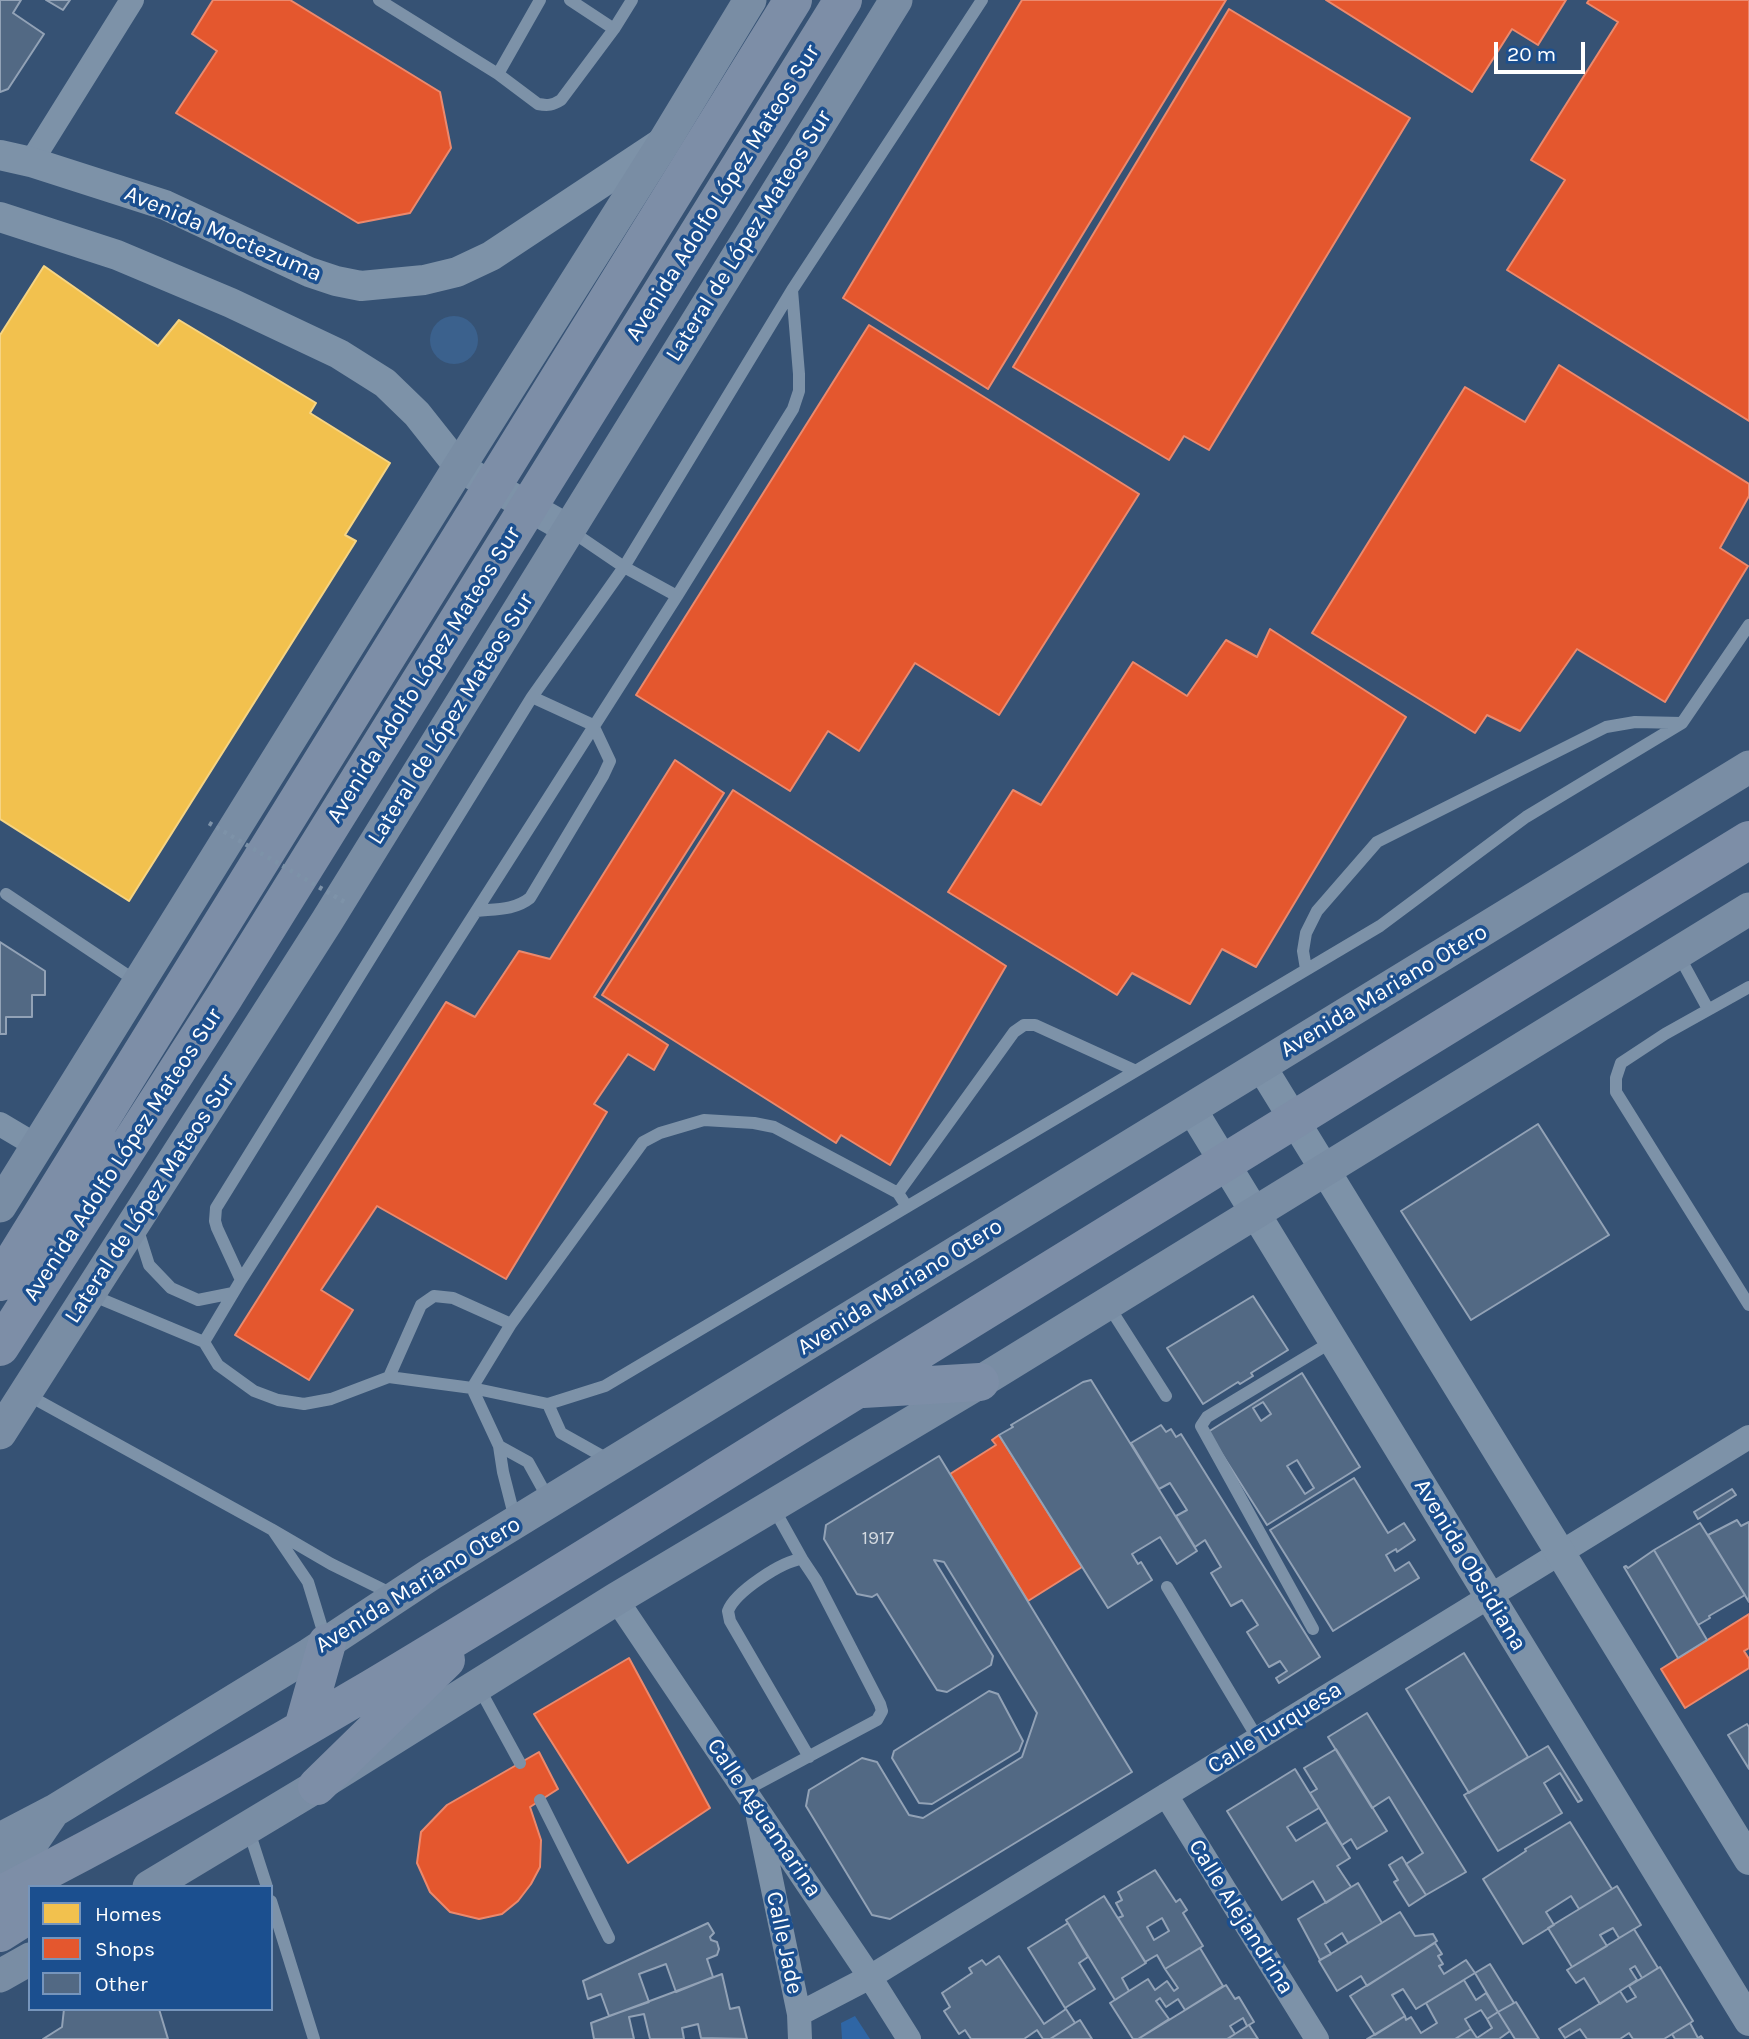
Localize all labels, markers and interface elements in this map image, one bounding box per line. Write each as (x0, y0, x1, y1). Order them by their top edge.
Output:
scale bar (1497, 28, 1588, 72)
street label: Avenida Adolfo López Mateos Sur (620, 40, 826, 346)
text: 20 m (1507, 42, 1556, 66)
street label: Lateral de López Mateos Sur (660, 105, 838, 367)
street label: Avenida Moctezuma (120, 180, 326, 288)
street label: Avenida Adolfo López Mateos Sur (321, 522, 527, 828)
street label: Lateral de López Mateos Sur (362, 588, 540, 850)
street label: Avenida Mariano Otero (1275, 918, 1493, 1064)
street label: Avenida Adolfo López Mateos Sur (18, 1003, 228, 1307)
street label: Lateral de López Mateos Sur (59, 1069, 241, 1329)
street label: Avenida Mariano Otero (792, 1213, 1008, 1361)
street label: Avenida Obsidiana (1408, 1474, 1532, 1656)
street label: Avenida Mariano Otero (310, 1511, 526, 1659)
house number: 1917 (862, 1528, 894, 1550)
street label: Calle Turquesa (1203, 1676, 1347, 1780)
street label: Calle Aguamarina (701, 1733, 827, 1903)
street label: Calle Alejandrina (1182, 1834, 1300, 2000)
legend (28, 1885, 273, 2011)
street label: Calle Jade (760, 1889, 808, 1997)
text: Homes (95, 1902, 162, 1926)
text: Shops (95, 1937, 155, 1961)
text: Other (95, 1972, 148, 1996)

